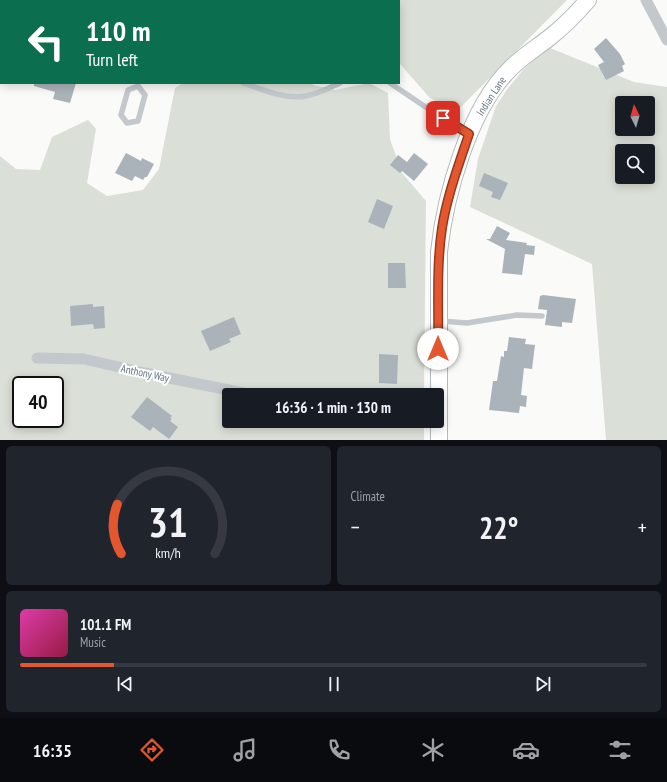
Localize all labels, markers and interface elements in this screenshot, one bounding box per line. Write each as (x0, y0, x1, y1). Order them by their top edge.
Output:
text: 110 m (86, 12, 150, 49)
icon: left (20, 16, 72, 68)
text: Turn left (86, 48, 138, 71)
street label: Indian Lane (473, 73, 509, 118)
north arrow (615, 96, 655, 136)
map controls (615, 96, 655, 184)
pin (426, 101, 460, 135)
icon: arrive (432, 107, 454, 129)
button: search (615, 144, 655, 184)
position arrow (417, 328, 459, 370)
street label: Anthony Way (120, 361, 171, 385)
speed limit sign: 40 (12, 376, 64, 428)
text: 16:36 · 1 min · 130 m (275, 398, 391, 417)
text: Climate (351, 488, 385, 505)
text: 31 (148, 494, 188, 547)
text: 22° (479, 508, 519, 547)
text: − (351, 513, 360, 541)
text: + (638, 513, 647, 541)
text: km/h (156, 542, 181, 561)
text: 101.1 FM (80, 615, 131, 634)
text: Music (80, 634, 106, 651)
icon: previous (114, 673, 136, 695)
icon: pause (323, 673, 345, 695)
icon: next (532, 673, 554, 695)
icon: directions (138, 736, 166, 764)
icon: music (231, 736, 259, 764)
icon: phone (325, 736, 353, 764)
icon: climate (419, 736, 447, 764)
icon: car (512, 736, 540, 764)
icon: filters (606, 736, 634, 764)
text: 16:35 (33, 739, 72, 762)

